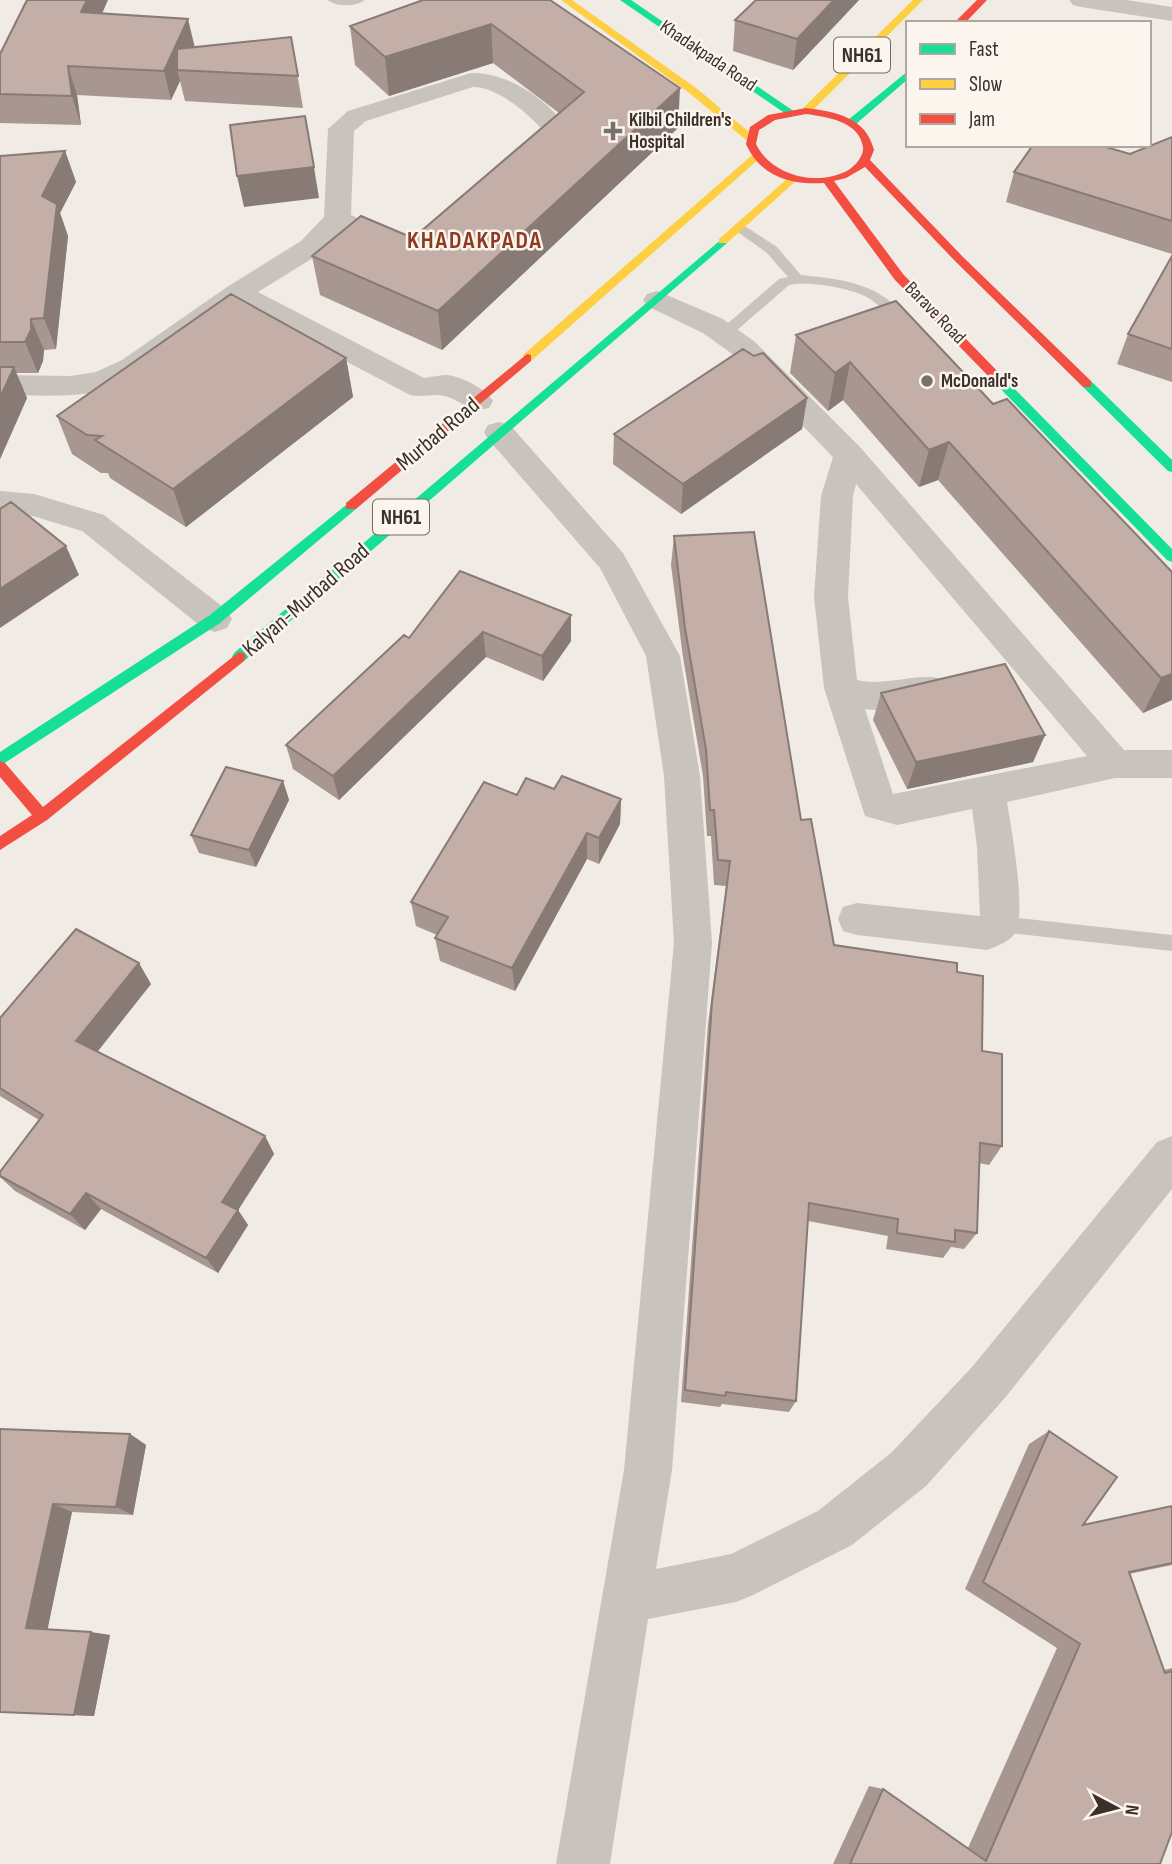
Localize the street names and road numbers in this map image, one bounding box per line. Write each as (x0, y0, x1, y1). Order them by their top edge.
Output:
street label: Khadakpada Road (655, 15, 761, 97)
road number: NH61 (834, 38, 890, 72)
street label: Barave Road (900, 277, 970, 349)
street label: Murbad Road (391, 391, 485, 477)
road number: NH61 (373, 500, 429, 534)
street label: Kalyan-Murbad Road (237, 537, 375, 663)

